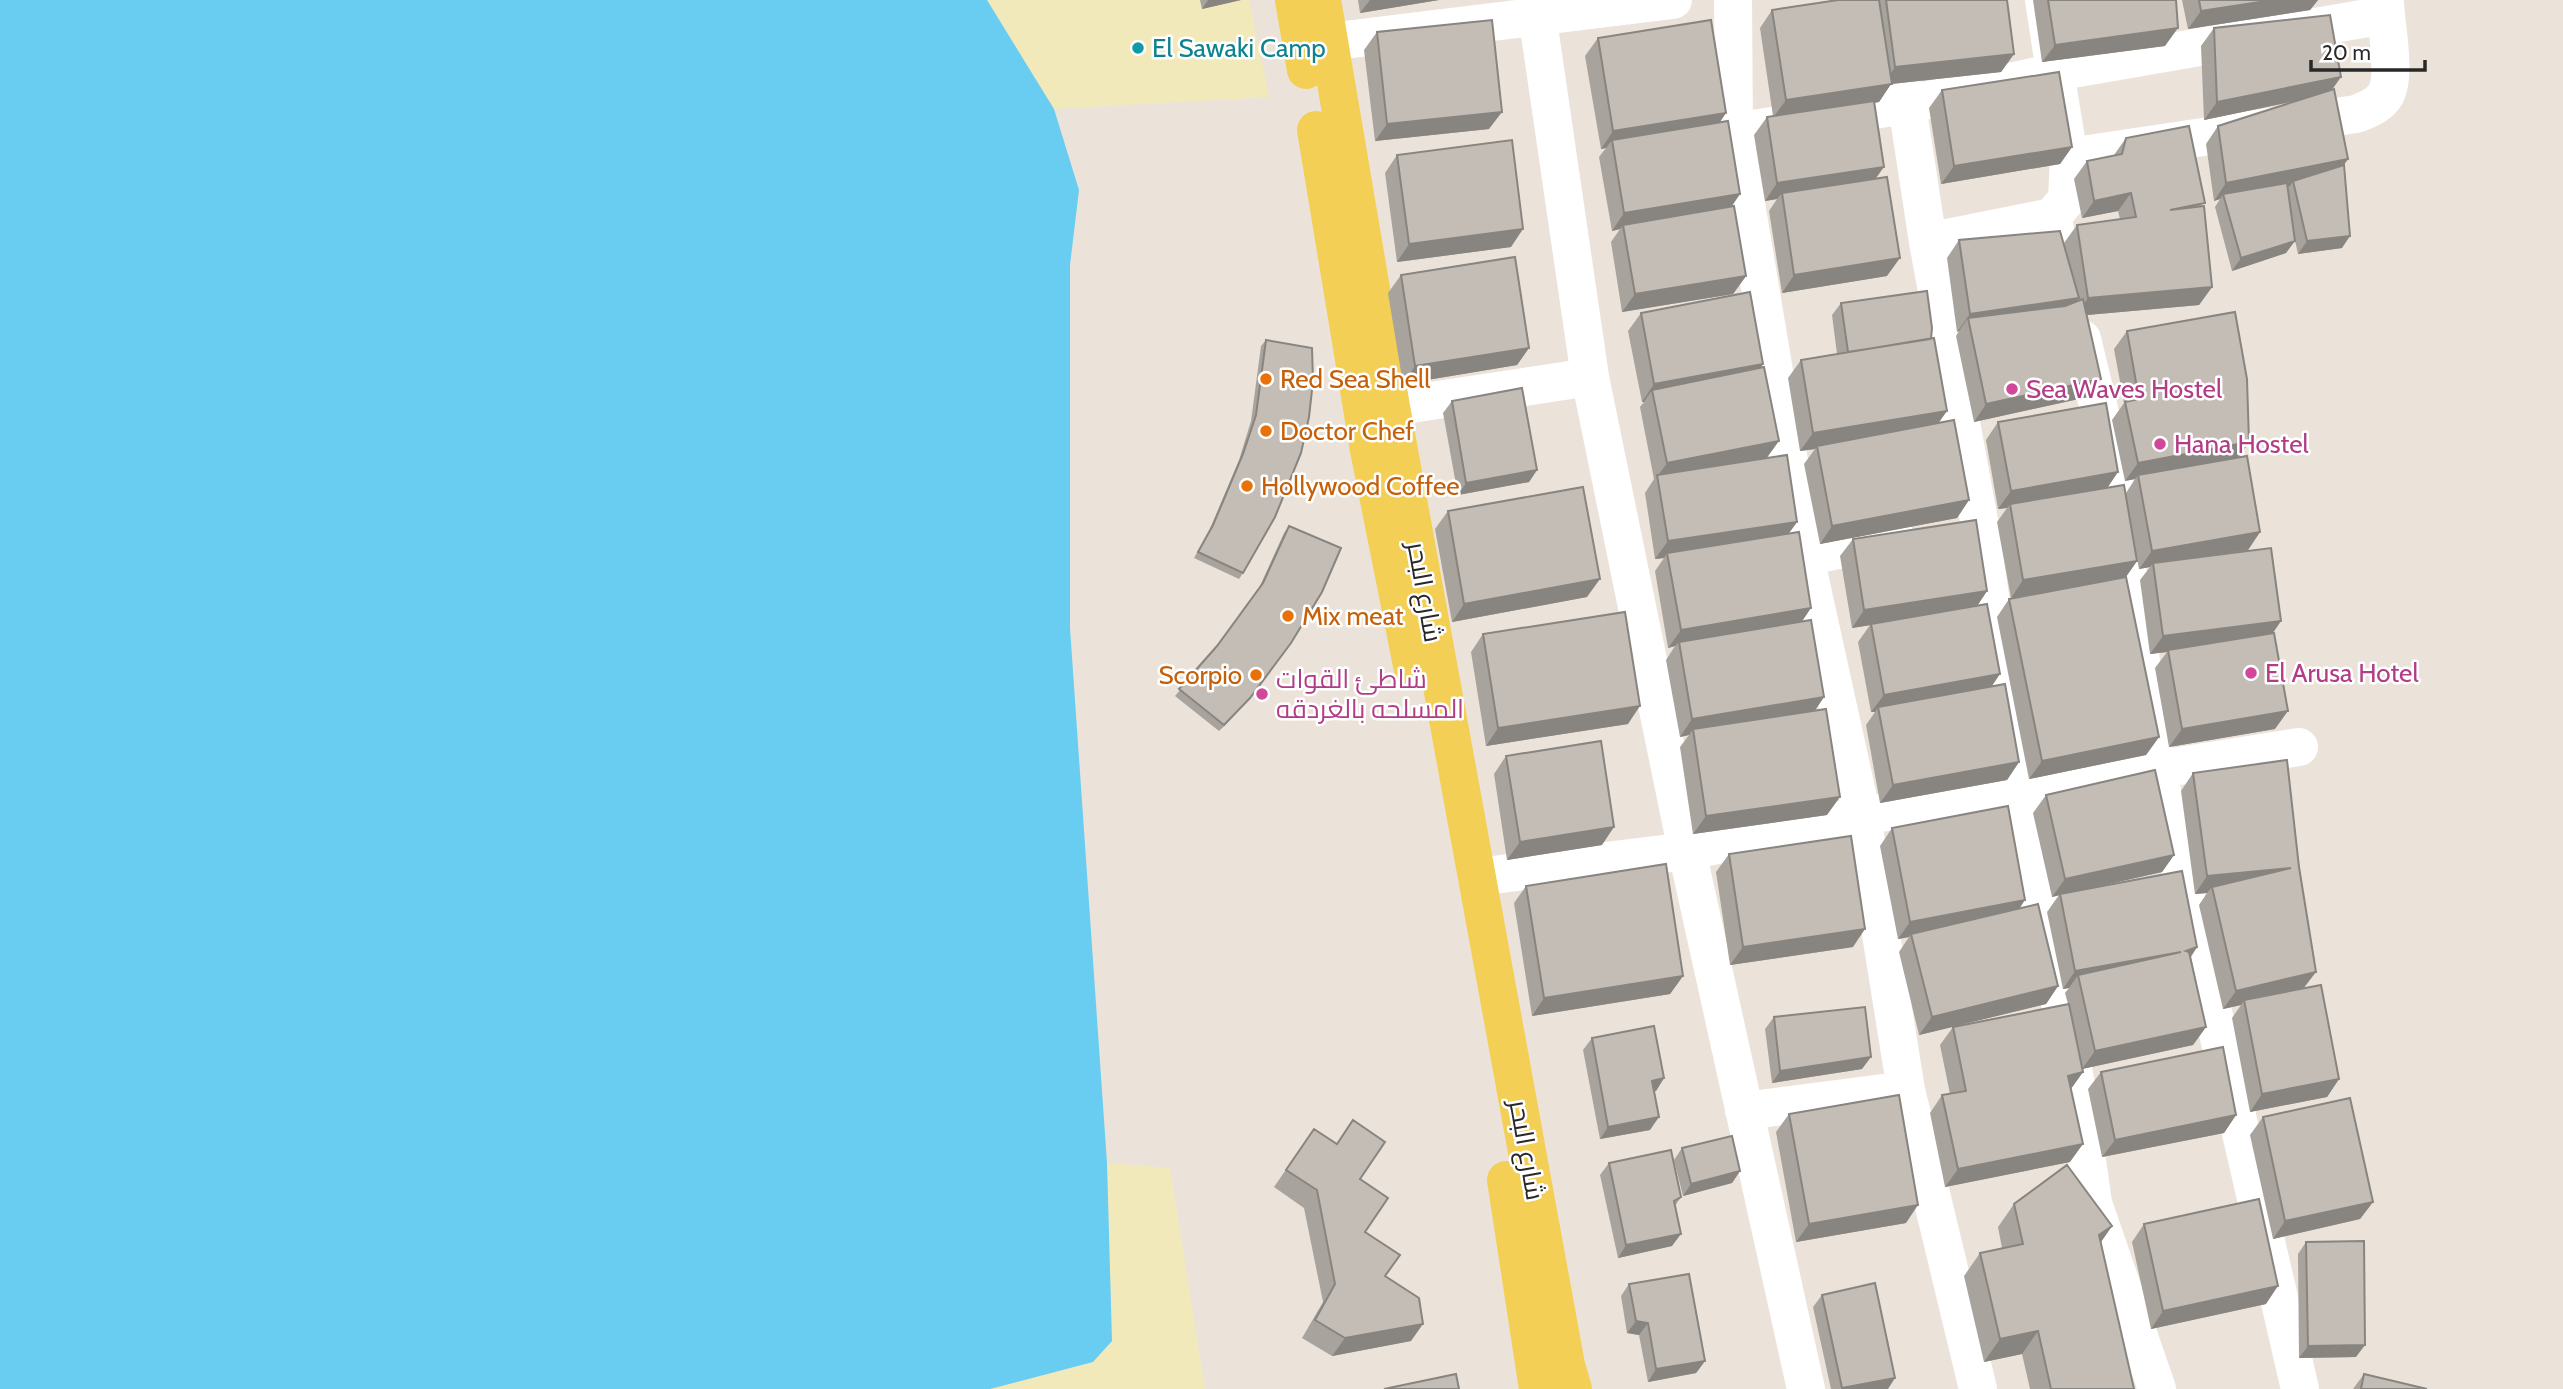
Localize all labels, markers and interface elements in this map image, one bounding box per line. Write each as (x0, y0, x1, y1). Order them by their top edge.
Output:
scale bar (2311, 28, 2425, 72)
place label: El Sawaki Camp (1152, 32, 1326, 64)
marker: El Sawaki Camp (1130, 40, 1146, 56)
text: 20 m (2322, 40, 2371, 65)
place label: Red Sea Shell (1280, 363, 1430, 395)
marker: Red Sea Shell (1258, 371, 1274, 387)
place label: Sea Waves Hostel (2026, 373, 2222, 405)
marker: Sea Waves Hostel (2004, 381, 2020, 397)
place label: Doctor Chef (1280, 415, 1414, 447)
marker: Doctor Chef (1258, 423, 1274, 439)
place label: Hana Hostel (2174, 428, 2309, 460)
marker: Hana Hostel (2152, 436, 2168, 452)
place label: Hollywood Coffee (1261, 470, 1460, 502)
marker: Hollywood Coffee (1239, 478, 1255, 494)
street label: شارع البحر (1399, 537, 1450, 645)
place label: Mix meat (1302, 600, 1404, 632)
marker: Mix meat (1280, 608, 1296, 624)
place label: El Arusa Hotel (2265, 657, 2419, 689)
place label: Scorpio (1158, 659, 1242, 691)
place label: شاطئ القوات المسلحه بالغردقه (1276, 663, 1464, 725)
marker: El Arusa Hotel (2243, 665, 2259, 681)
marker: Scorpio (1248, 667, 1264, 683)
marker: شاطئ القوات المسلحه بالغردقه (1254, 686, 1270, 702)
street label: شارع البحر (1501, 1095, 1552, 1203)

